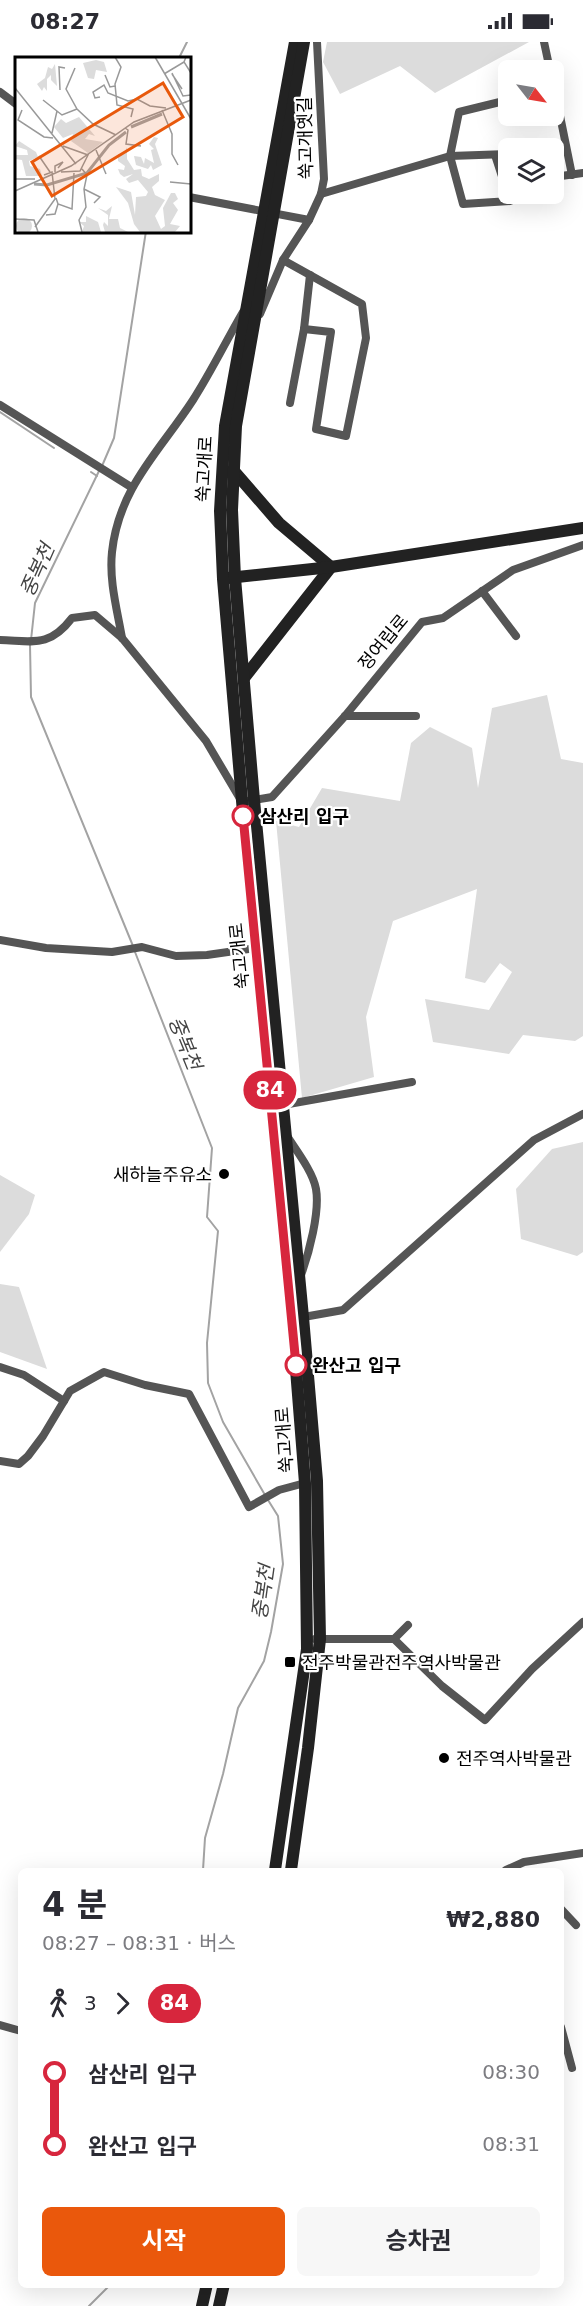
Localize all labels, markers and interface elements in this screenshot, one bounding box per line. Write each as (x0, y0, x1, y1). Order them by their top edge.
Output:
text: 08:27 (30, 9, 100, 34)
inset map (15, 57, 190, 232)
north arrow (498, 60, 564, 126)
map controls (498, 60, 564, 204)
street label: 쑥고개옛길 (294, 96, 316, 180)
button: layers (498, 138, 564, 204)
street label: 쑥고개로 (192, 435, 216, 503)
water label: 중복천 (15, 538, 60, 600)
street label: 정여립로 (354, 610, 412, 674)
marker: 삼산리 입구 (232, 805, 254, 827)
place label: 삼산리 입구 (260, 806, 349, 827)
street label: 쑥고개로 (225, 922, 253, 990)
water label: 중복천 (164, 1013, 207, 1075)
line badge: 84 (243, 1070, 297, 1110)
text: 84 (255, 1078, 285, 1102)
place label: 새하늘주유소 (113, 1164, 212, 1185)
marker: 새하늘주유소 (217, 1167, 231, 1181)
marker: 완산고 입구 (285, 1354, 307, 1376)
place label: 완산고 입구 (312, 1355, 401, 1376)
street label: 쑥고개로 (271, 1406, 297, 1474)
water label: 중복천 (247, 1560, 279, 1621)
place label: 전주박물관전주역사박물관 (302, 1652, 501, 1673)
marker: 전주박물관전주역사박물관 (283, 1655, 297, 1669)
place label: 전주역사박물관 (456, 1748, 572, 1769)
marker: 전주역사박물관 (437, 1751, 451, 1765)
text: 4 분 (42, 1885, 107, 1924)
text: ₩2,880 (446, 1907, 540, 1932)
text: 08:27 – 08:31 · 버스 (42, 1931, 236, 1955)
icon: walk (42, 1987, 75, 2020)
icon: forward (106, 1987, 139, 2020)
text: 3 (84, 1991, 97, 2015)
text: 84 (160, 1991, 189, 2015)
text: 08:30 (482, 2060, 540, 2084)
text: 삼산리 입구 (88, 2062, 197, 2087)
text: 08:31 (482, 2132, 540, 2156)
text: 완산고 입구 (88, 2134, 197, 2159)
button: 시작 (42, 2207, 285, 2276)
button: 승차권 (297, 2207, 540, 2276)

